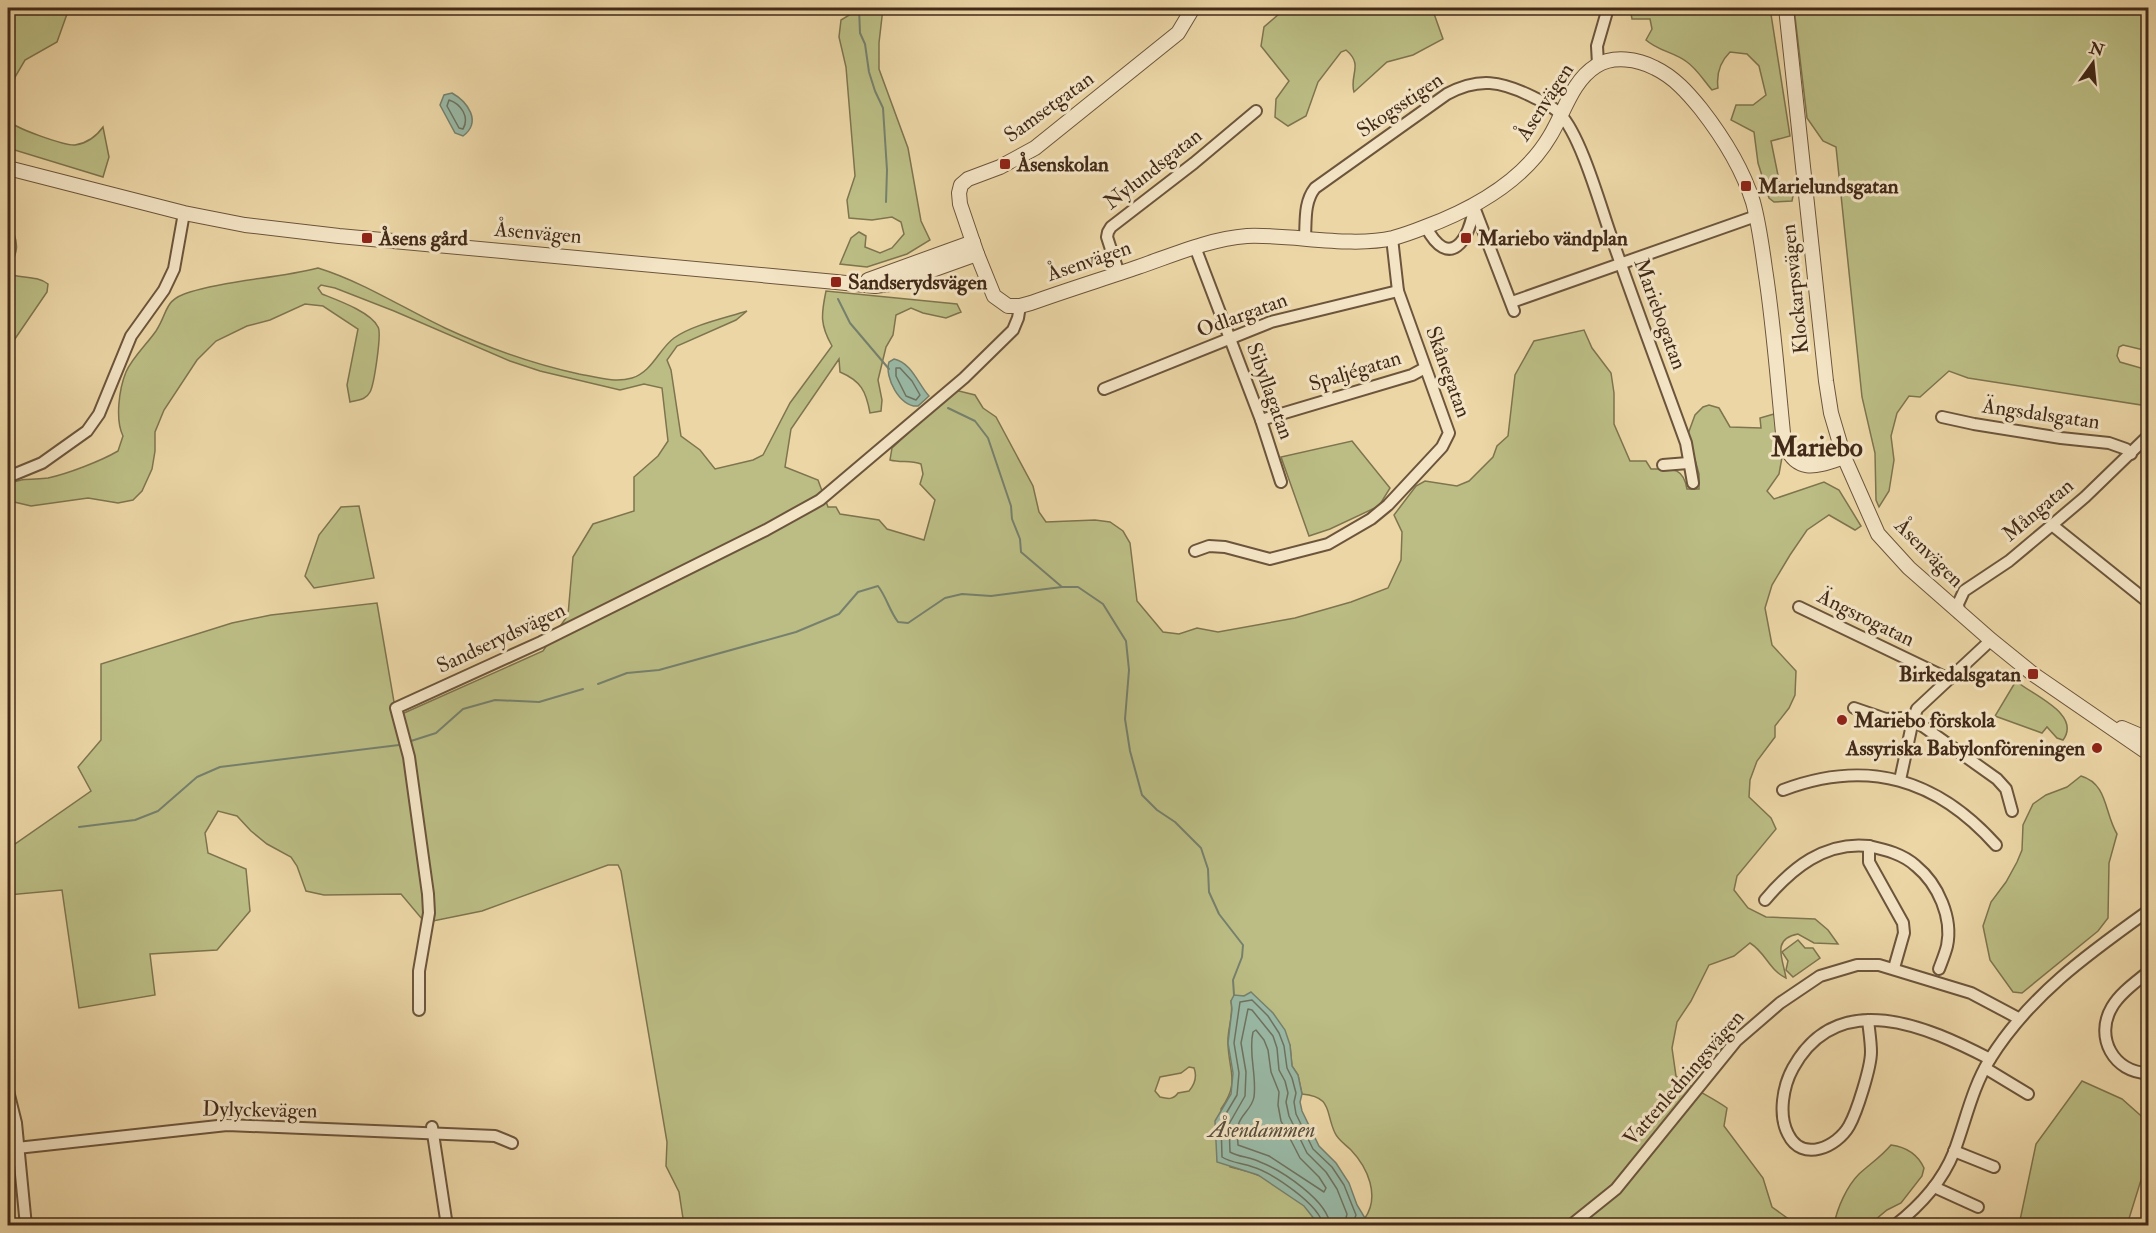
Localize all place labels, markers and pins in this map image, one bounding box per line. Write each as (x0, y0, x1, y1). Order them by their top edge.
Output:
place label: Åsenskolan (1016, 151, 1109, 178)
marker: Åsenskolan (998, 157, 1012, 171)
place label: Marielundsgatan (1757, 173, 1899, 200)
marker: Marielundsgatan (1739, 179, 1753, 193)
place label: Åsens gård (378, 225, 468, 252)
place label: Mariebo vändplan (1477, 225, 1628, 252)
marker: Åsens gård (360, 231, 374, 245)
marker: Mariebo vändplan (1459, 231, 1473, 245)
place label: Sandserydsvägen (848, 269, 987, 296)
marker: Sandserydsvägen (829, 275, 843, 289)
place label: Birkedalsgatan (1899, 661, 2021, 688)
marker: Birkedalsgatan (2026, 667, 2040, 681)
place label: Mariebo förskola (1853, 707, 1997, 734)
marker: Mariebo förskola (1835, 713, 1849, 727)
place label: Assyriska Babylonföreningen (1845, 735, 2085, 762)
marker: Assyriska Babylonföreningen (2090, 741, 2104, 755)

